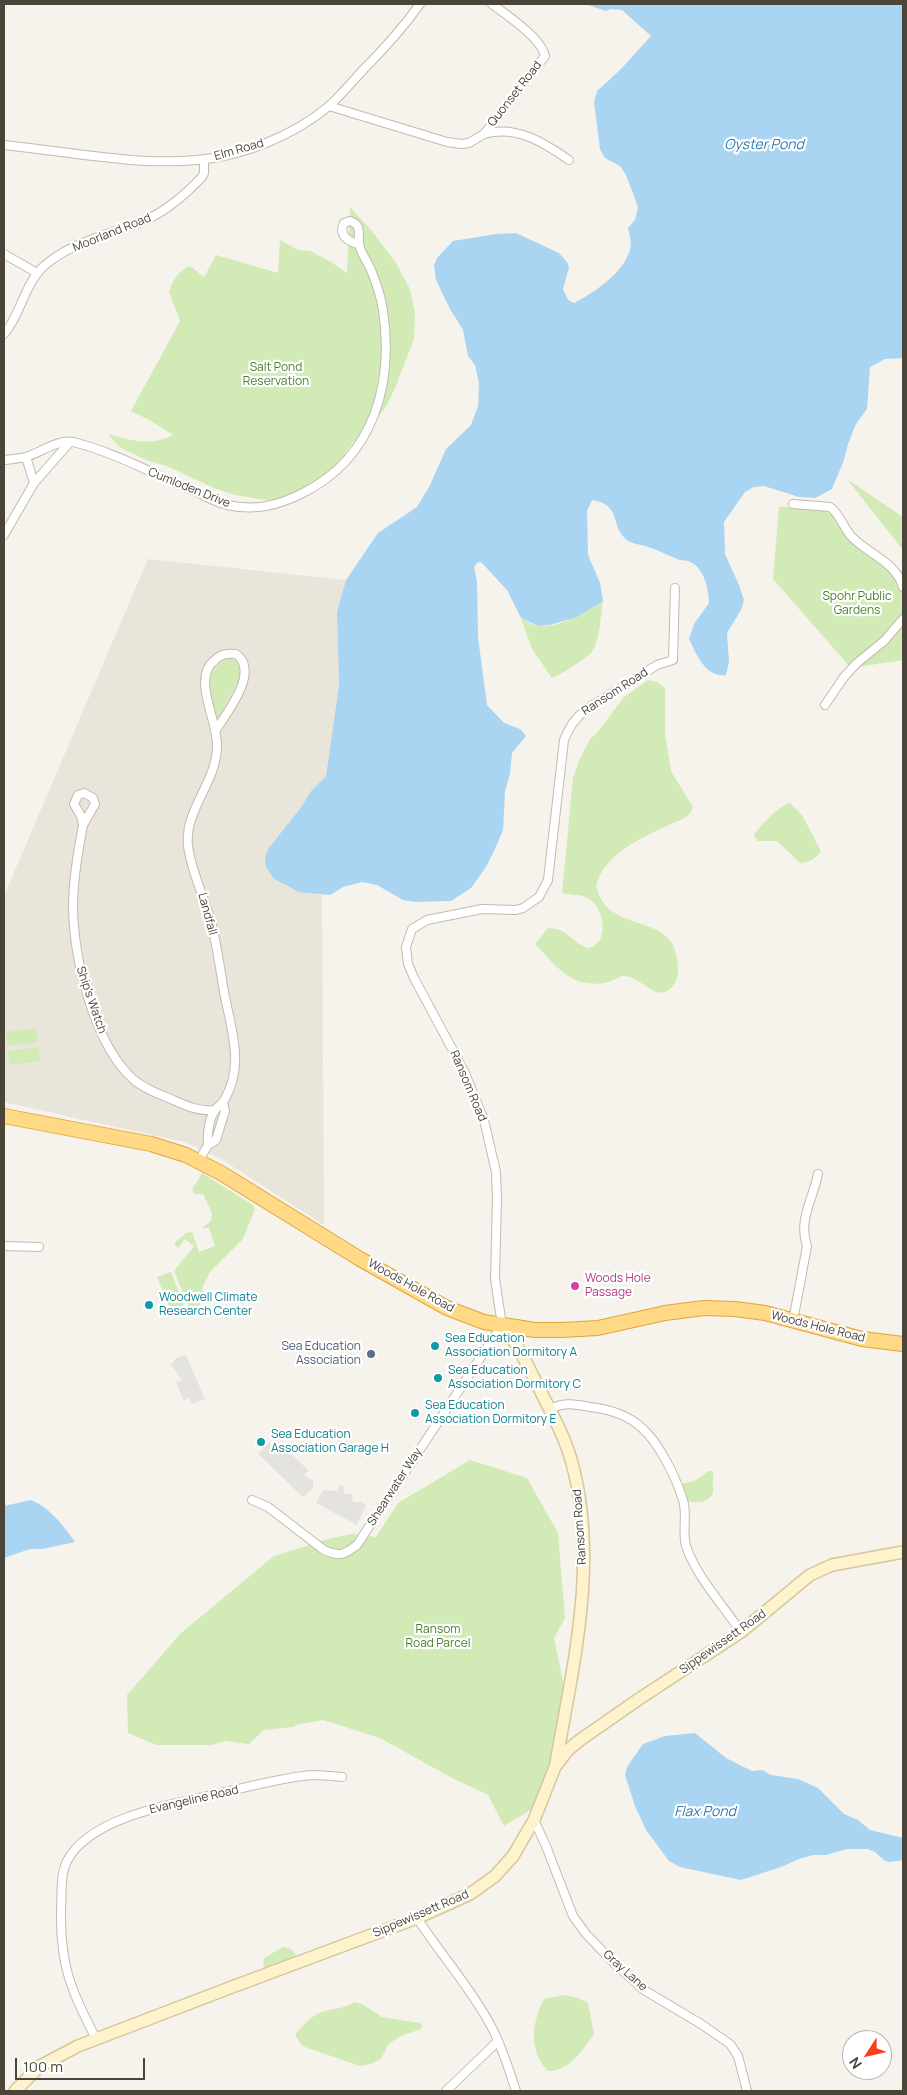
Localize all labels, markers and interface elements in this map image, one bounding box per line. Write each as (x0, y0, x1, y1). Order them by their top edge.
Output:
street label: Quonset Road (485, 58, 545, 130)
street label: Elm Road (213, 136, 265, 164)
water label: Oyster Pond (724, 137, 804, 153)
street label: Moorland Road (71, 211, 153, 255)
park label: Salt Pond Reservation (243, 361, 309, 389)
street label: Cumloden Drive (146, 465, 232, 511)
park label: Spohr Public Gardens (822, 590, 892, 618)
street label: Ransom Road (579, 665, 651, 719)
street label: Landfall (194, 891, 220, 937)
street label: Ship's Watch (73, 965, 109, 1035)
street label: Ransom Road (447, 1048, 489, 1124)
street label: Woods Hole Road (365, 1256, 457, 1316)
place label: Woods Hole Passage (585, 1272, 651, 1300)
marker: Woods Hole Passage (569, 1280, 581, 1292)
place label: Woodwell Climate Research Center (159, 1291, 257, 1319)
marker: Woodwell Climate Research Center (143, 1299, 155, 1311)
street label: Woods Hole Road (769, 1308, 867, 1346)
place label: Sea Education Association Dormitory A (445, 1332, 577, 1360)
place label: Sea Education Association (281, 1340, 361, 1368)
marker: Sea Education Association Dormitory A (429, 1340, 441, 1352)
marker: Sea Education Association (365, 1348, 377, 1360)
place label: Sea Education Association Dormitory C (448, 1364, 581, 1392)
marker: Sea Education Association Dormitory C (432, 1372, 444, 1384)
place label: Sea Education Association Dormitory E (425, 1399, 556, 1427)
marker: Sea Education Association Dormitory E (409, 1407, 421, 1419)
place label: Sea Education Association Garage H (271, 1428, 389, 1456)
marker: Sea Education Association Garage H (255, 1436, 267, 1448)
street label: Shearwater Way (365, 1446, 425, 1528)
street label: Ransom Road (570, 1489, 590, 1565)
street label: Sippewissett Road (677, 1607, 769, 1677)
park label: Ransom Road Parcel (406, 1623, 470, 1651)
street label: Evangeline Road (148, 1783, 240, 1817)
water label: Flax Pond (674, 1804, 736, 1820)
street label: Sippewissett Road (371, 1887, 471, 1941)
street label: Gray Lane (600, 1947, 650, 1995)
north arrow (842, 2030, 892, 2080)
scale bar (18, 2048, 148, 2080)
text: N (844, 2054, 866, 2073)
text: 100 m (23, 2056, 63, 2077)

